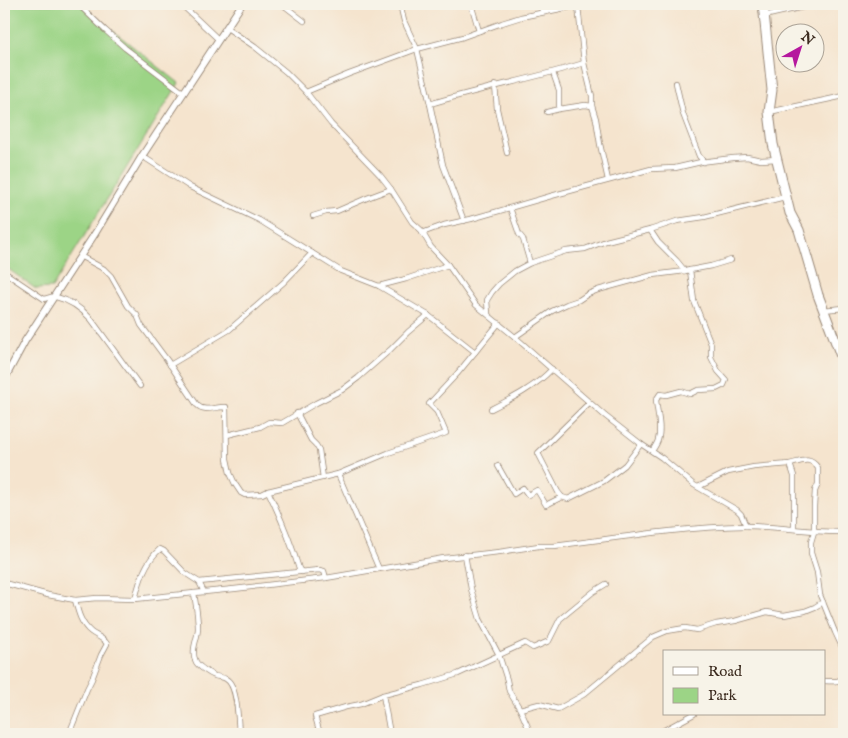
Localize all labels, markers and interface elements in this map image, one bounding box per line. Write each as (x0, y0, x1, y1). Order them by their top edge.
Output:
north arrow (776, 22, 826, 72)
text: N (796, 27, 818, 49)
legend (663, 650, 826, 716)
text: Road (708, 662, 743, 681)
text: Park (708, 686, 738, 705)

